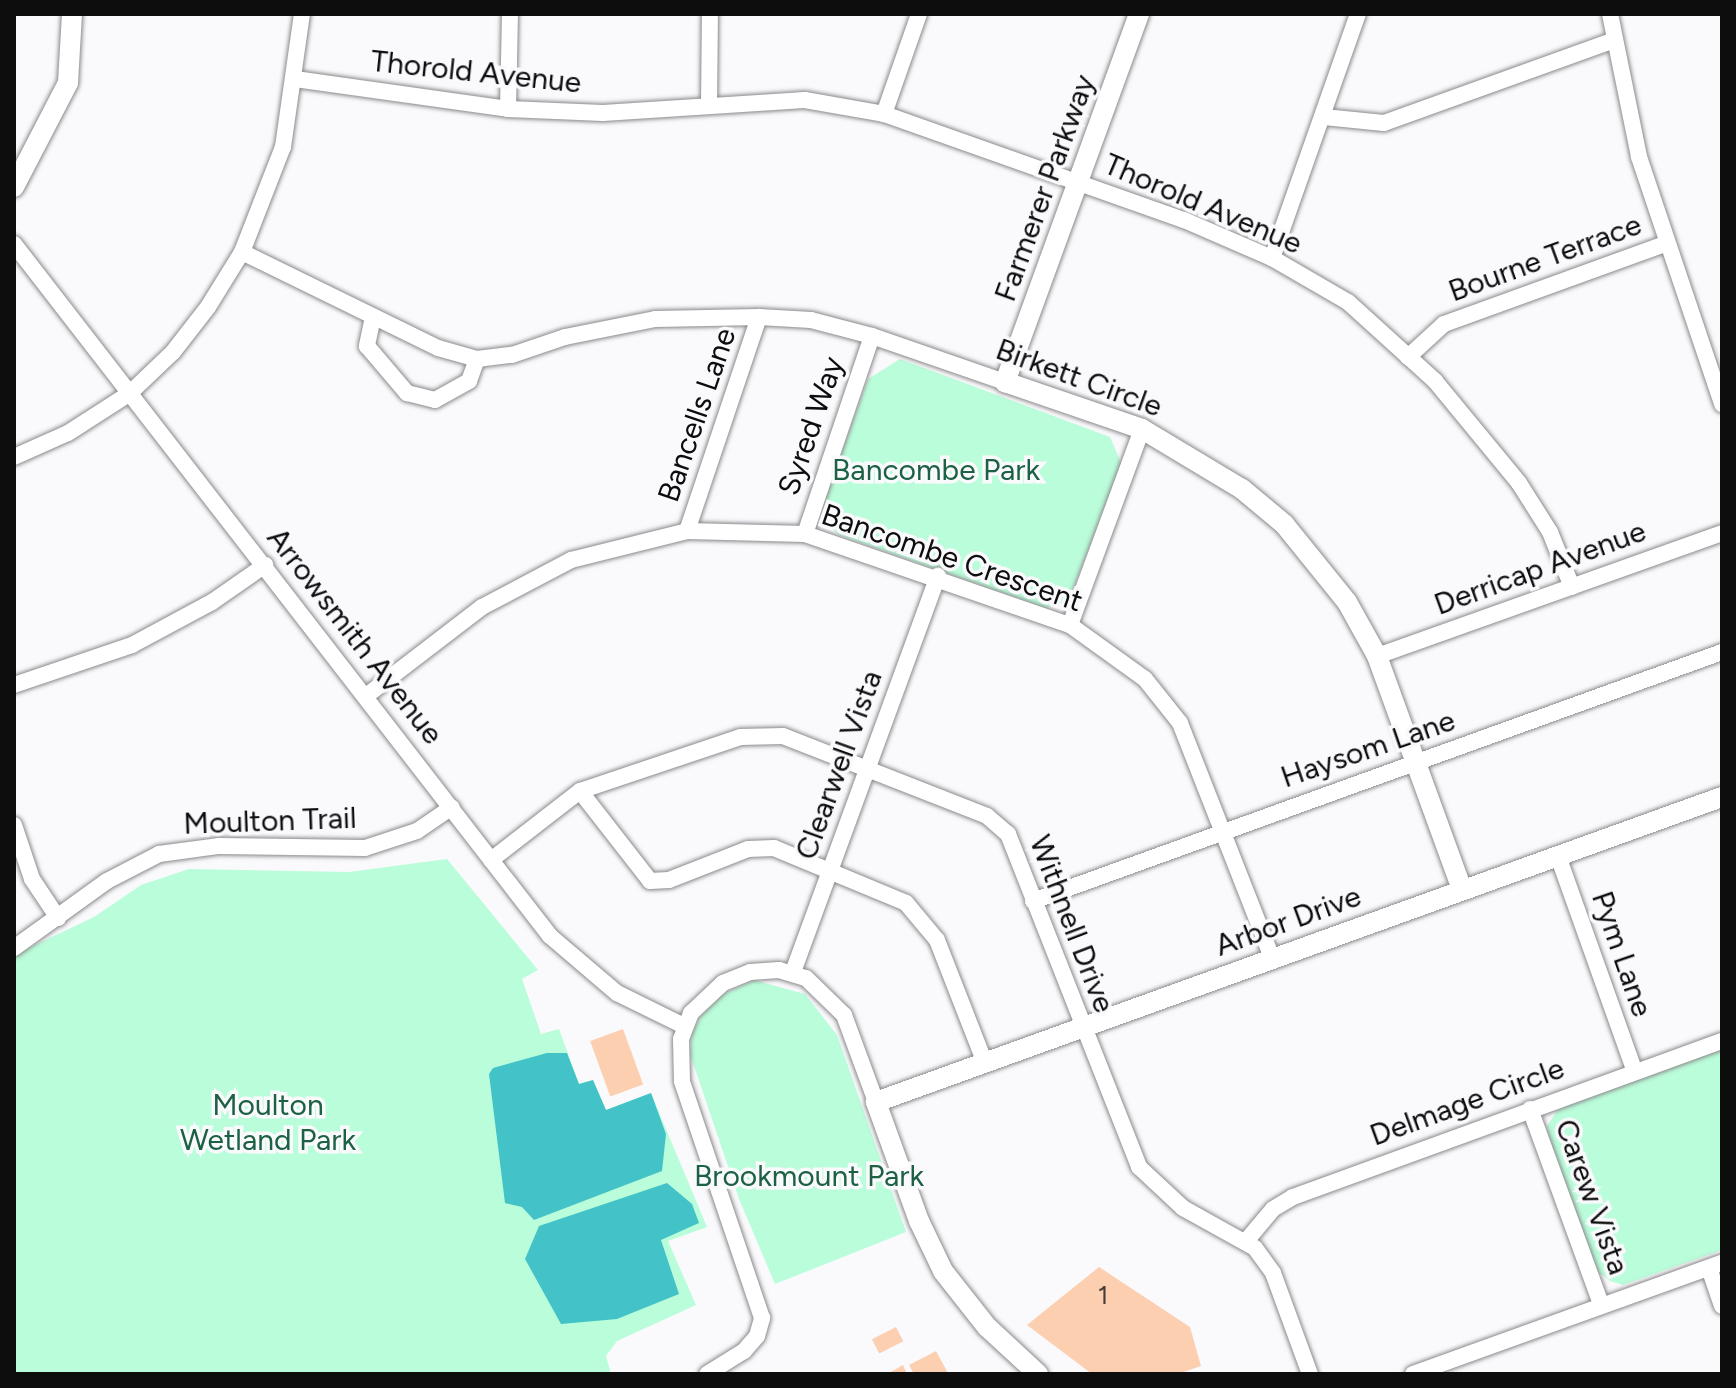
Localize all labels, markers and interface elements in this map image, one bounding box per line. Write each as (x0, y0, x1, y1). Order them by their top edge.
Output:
street label: Thorold Avenue (369, 43, 583, 101)
street label: Farmerer Parkway (987, 70, 1103, 306)
street label: Thorold Avenue (1099, 146, 1307, 262)
street label: Bourne Terrace (1444, 206, 1646, 310)
street label: Bancells Lane (650, 323, 744, 507)
street label: Birkett Circle (991, 331, 1167, 425)
street label: Syred Way (771, 352, 851, 500)
park label: Bancombe Park (832, 452, 1040, 488)
street label: Bancombe Crescent (817, 496, 1087, 620)
street label: Derricap Avenue (1429, 513, 1651, 623)
street label: Arrowsmith Avenue (259, 521, 451, 751)
street label: Clearwell Vista (788, 666, 890, 864)
street label: Haysom Lane (1276, 702, 1460, 796)
street label: Moulton Trail (183, 800, 357, 842)
street label: Withnell Drive (1022, 830, 1122, 1018)
street label: Arbor Drive (1210, 878, 1366, 964)
street label: Pym Lane (1584, 887, 1660, 1021)
street label: Delmage Circle (1365, 1050, 1569, 1154)
park label: Moulton Wetland Park (180, 1087, 356, 1158)
street label: Carew Vista (1547, 1115, 1637, 1279)
park label: Brookmount Park (694, 1158, 924, 1194)
house number: 1 (1098, 1280, 1108, 1312)

